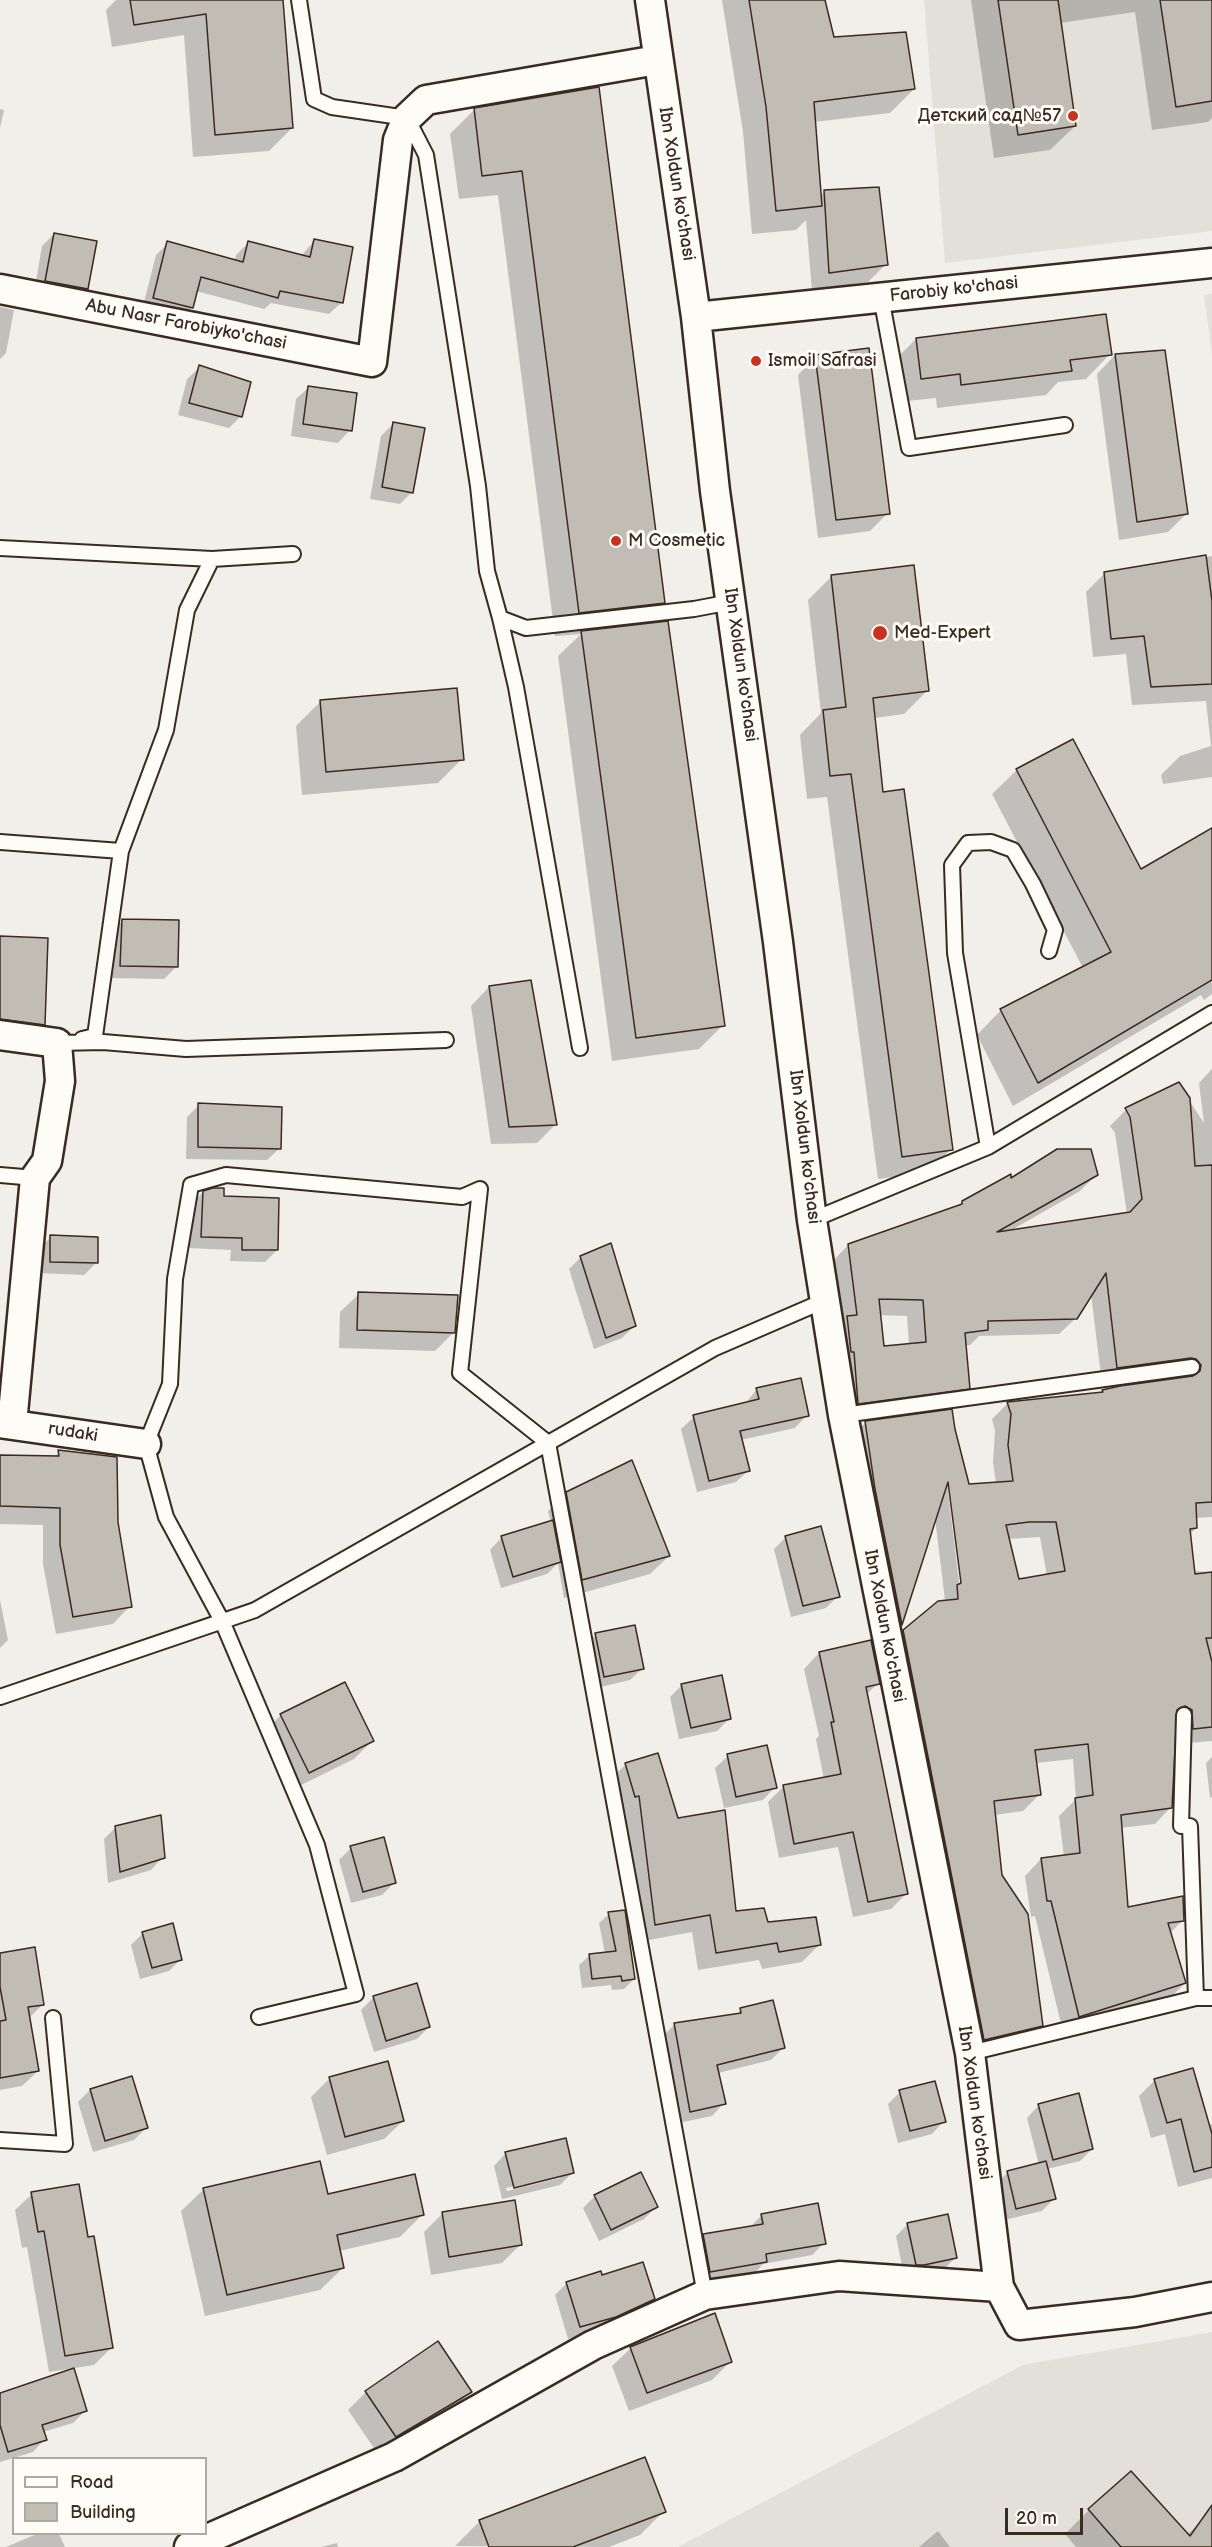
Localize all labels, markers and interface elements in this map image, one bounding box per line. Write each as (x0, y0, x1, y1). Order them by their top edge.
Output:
place label: Детский сад№57 (918, 105, 1061, 127)
street label: Ibn Xoldun ko'chasi (653, 106, 699, 262)
marker: Детский сад№57 (1066, 109, 1080, 123)
street label: Farobiy ko'chasi (889, 273, 1019, 307)
street label: Abu Nasr Farobiyko'chasi (84, 295, 288, 355)
place label: Ismoil Safrasi (768, 350, 877, 372)
marker: Ismoil Safrasi (749, 354, 763, 368)
place label: M Cosmetic (628, 530, 725, 552)
marker: M Cosmetic (609, 534, 623, 548)
street label: Ibn Xoldun ko'chasi (719, 587, 761, 743)
place label: Med-Expert (894, 622, 991, 644)
marker: Med-Expert (871, 624, 889, 642)
street label: Ibn Xoldun ko'chasi (784, 1069, 824, 1225)
street label: rudaki (47, 1418, 99, 1448)
street label: Ibn Xoldun ko'chasi (859, 1548, 909, 1704)
street label: Ibn Xoldun ko'chasi (953, 2025, 995, 2181)
legend (12, 2457, 207, 2535)
text: Road (70, 2472, 114, 2493)
scale bar (1008, 2496, 1086, 2534)
text: Building (70, 2502, 136, 2523)
text: 20 m (1016, 2508, 1057, 2529)

